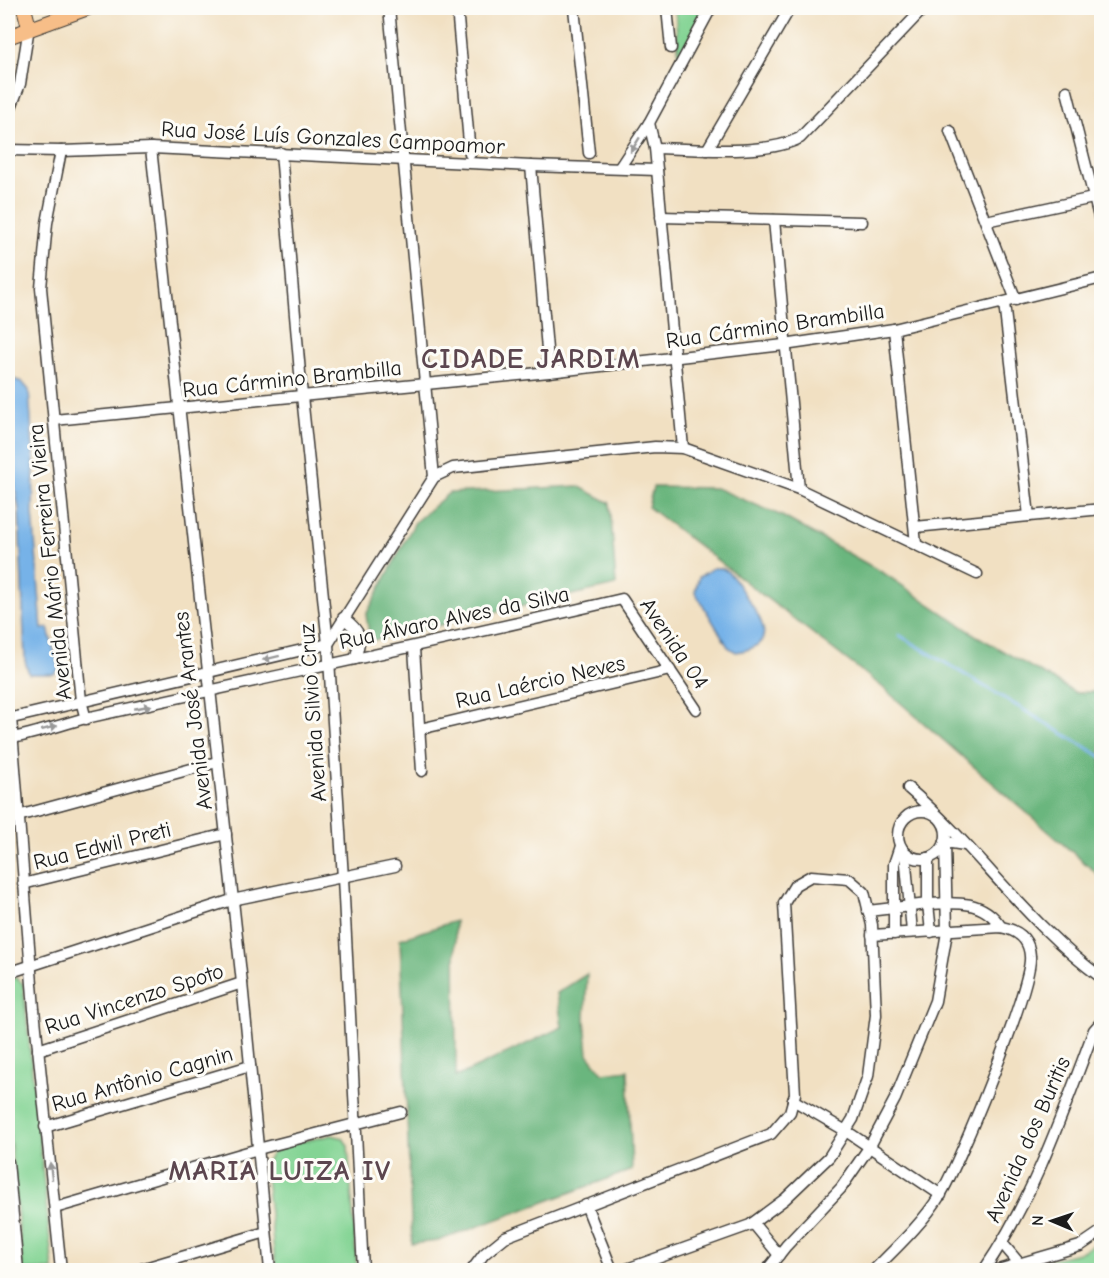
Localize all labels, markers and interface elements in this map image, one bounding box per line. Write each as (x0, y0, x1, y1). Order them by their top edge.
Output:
street label: Rua José Luís Gonzales Campoamor (160, 116, 506, 160)
one-way arrow (629, 137, 640, 154)
street label: Rua Cármino Brambilla (664, 298, 886, 354)
district label: CIDADE JARDIM (421, 343, 641, 375)
street label: Rua Cármino Brambilla (181, 355, 403, 403)
street label: Avenida Mário Ferreira Vieira (23, 422, 77, 701)
street label: Rua Álvaro Alves da Silva (337, 581, 572, 655)
street label: Avenida 04 (634, 593, 714, 694)
street label: Avenida José Arantes (168, 610, 218, 811)
street label: Avenida Silvio Cruz (294, 623, 332, 803)
street label: Rua Laércio Neves (453, 650, 628, 714)
one-way arrow (261, 654, 280, 663)
one-way arrow (134, 702, 153, 711)
one-way arrow (40, 723, 58, 733)
street label: Rua Edwil Preti (31, 816, 174, 876)
street label: Rua Vincenzo Spoto (42, 958, 227, 1040)
street label: Rua Antônio Cagnin (49, 1041, 236, 1117)
street label: Avenida dos Buritis (980, 1052, 1076, 1226)
district label: MARIA LUIZA IV (168, 1155, 392, 1187)
one-way arrow (46, 1161, 55, 1180)
north arrow (1022, 1191, 1082, 1251)
text: N (1029, 1215, 1047, 1226)

